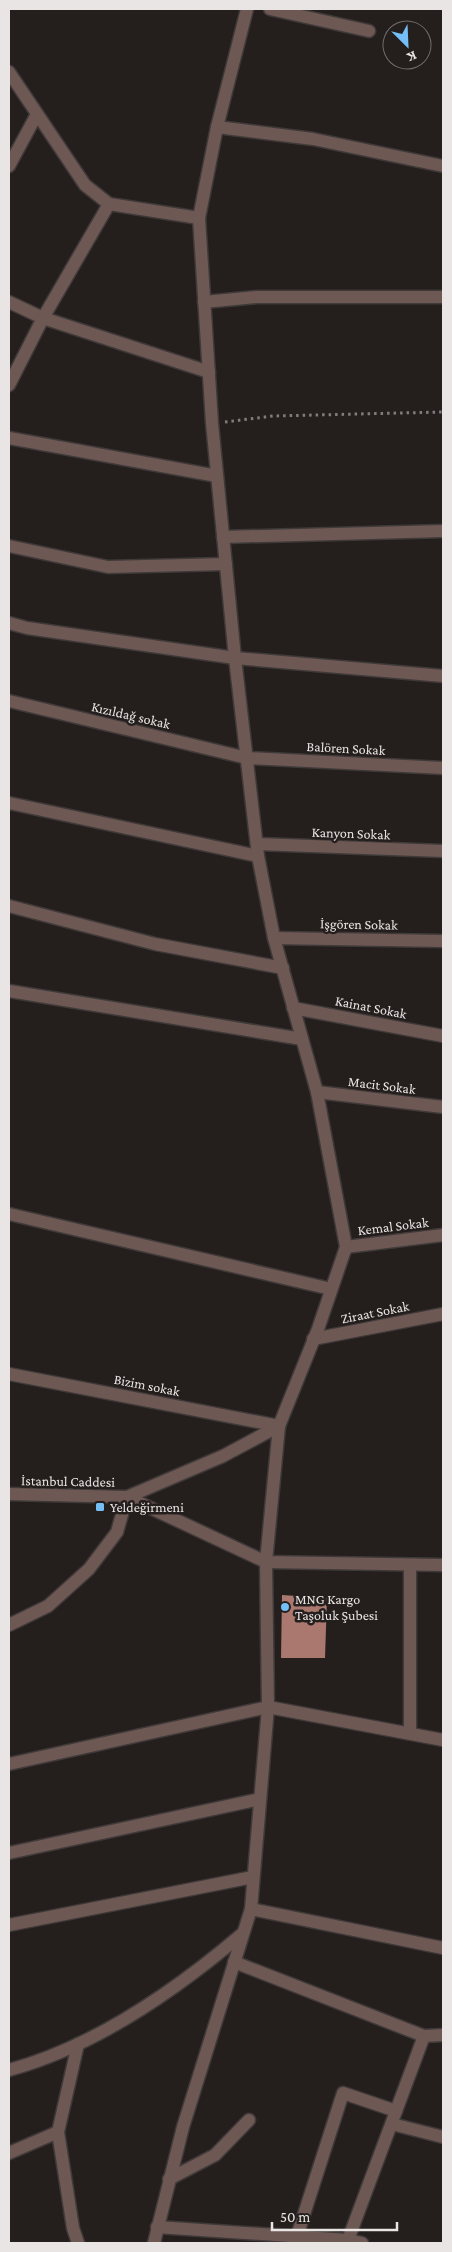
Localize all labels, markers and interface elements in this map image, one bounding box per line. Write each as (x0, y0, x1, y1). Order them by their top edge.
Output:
north arrow (382, 20, 432, 70)
text: K (404, 48, 420, 66)
street label: Kızıldağ sokak (90, 698, 172, 732)
street label: Balören Sokak (306, 738, 386, 758)
street label: Kanyon Sokak (311, 824, 391, 842)
street label: İşgören Sokak (320, 915, 398, 933)
street label: Kainat Sokak (334, 992, 408, 1022)
street label: Macit Sokak (347, 1073, 417, 1097)
street label: Kemal Sokak (357, 1214, 430, 1238)
street label: Ziraat Sokak (340, 1297, 411, 1326)
street label: Bizim sokak (113, 1371, 182, 1399)
street label: İstanbul Caddesi (21, 1472, 115, 1490)
place label: Yeldeğirmeni (110, 1499, 184, 1515)
marker: Yeldeğirmeni (94, 1501, 106, 1513)
place label: MNG Kargo Taşoluk Şubesi (295, 1591, 378, 1623)
marker: MNG Kargo Taşoluk Şubesi (279, 1601, 291, 1613)
scale bar (272, 2200, 397, 2232)
text: 50 m (280, 2209, 310, 2225)

